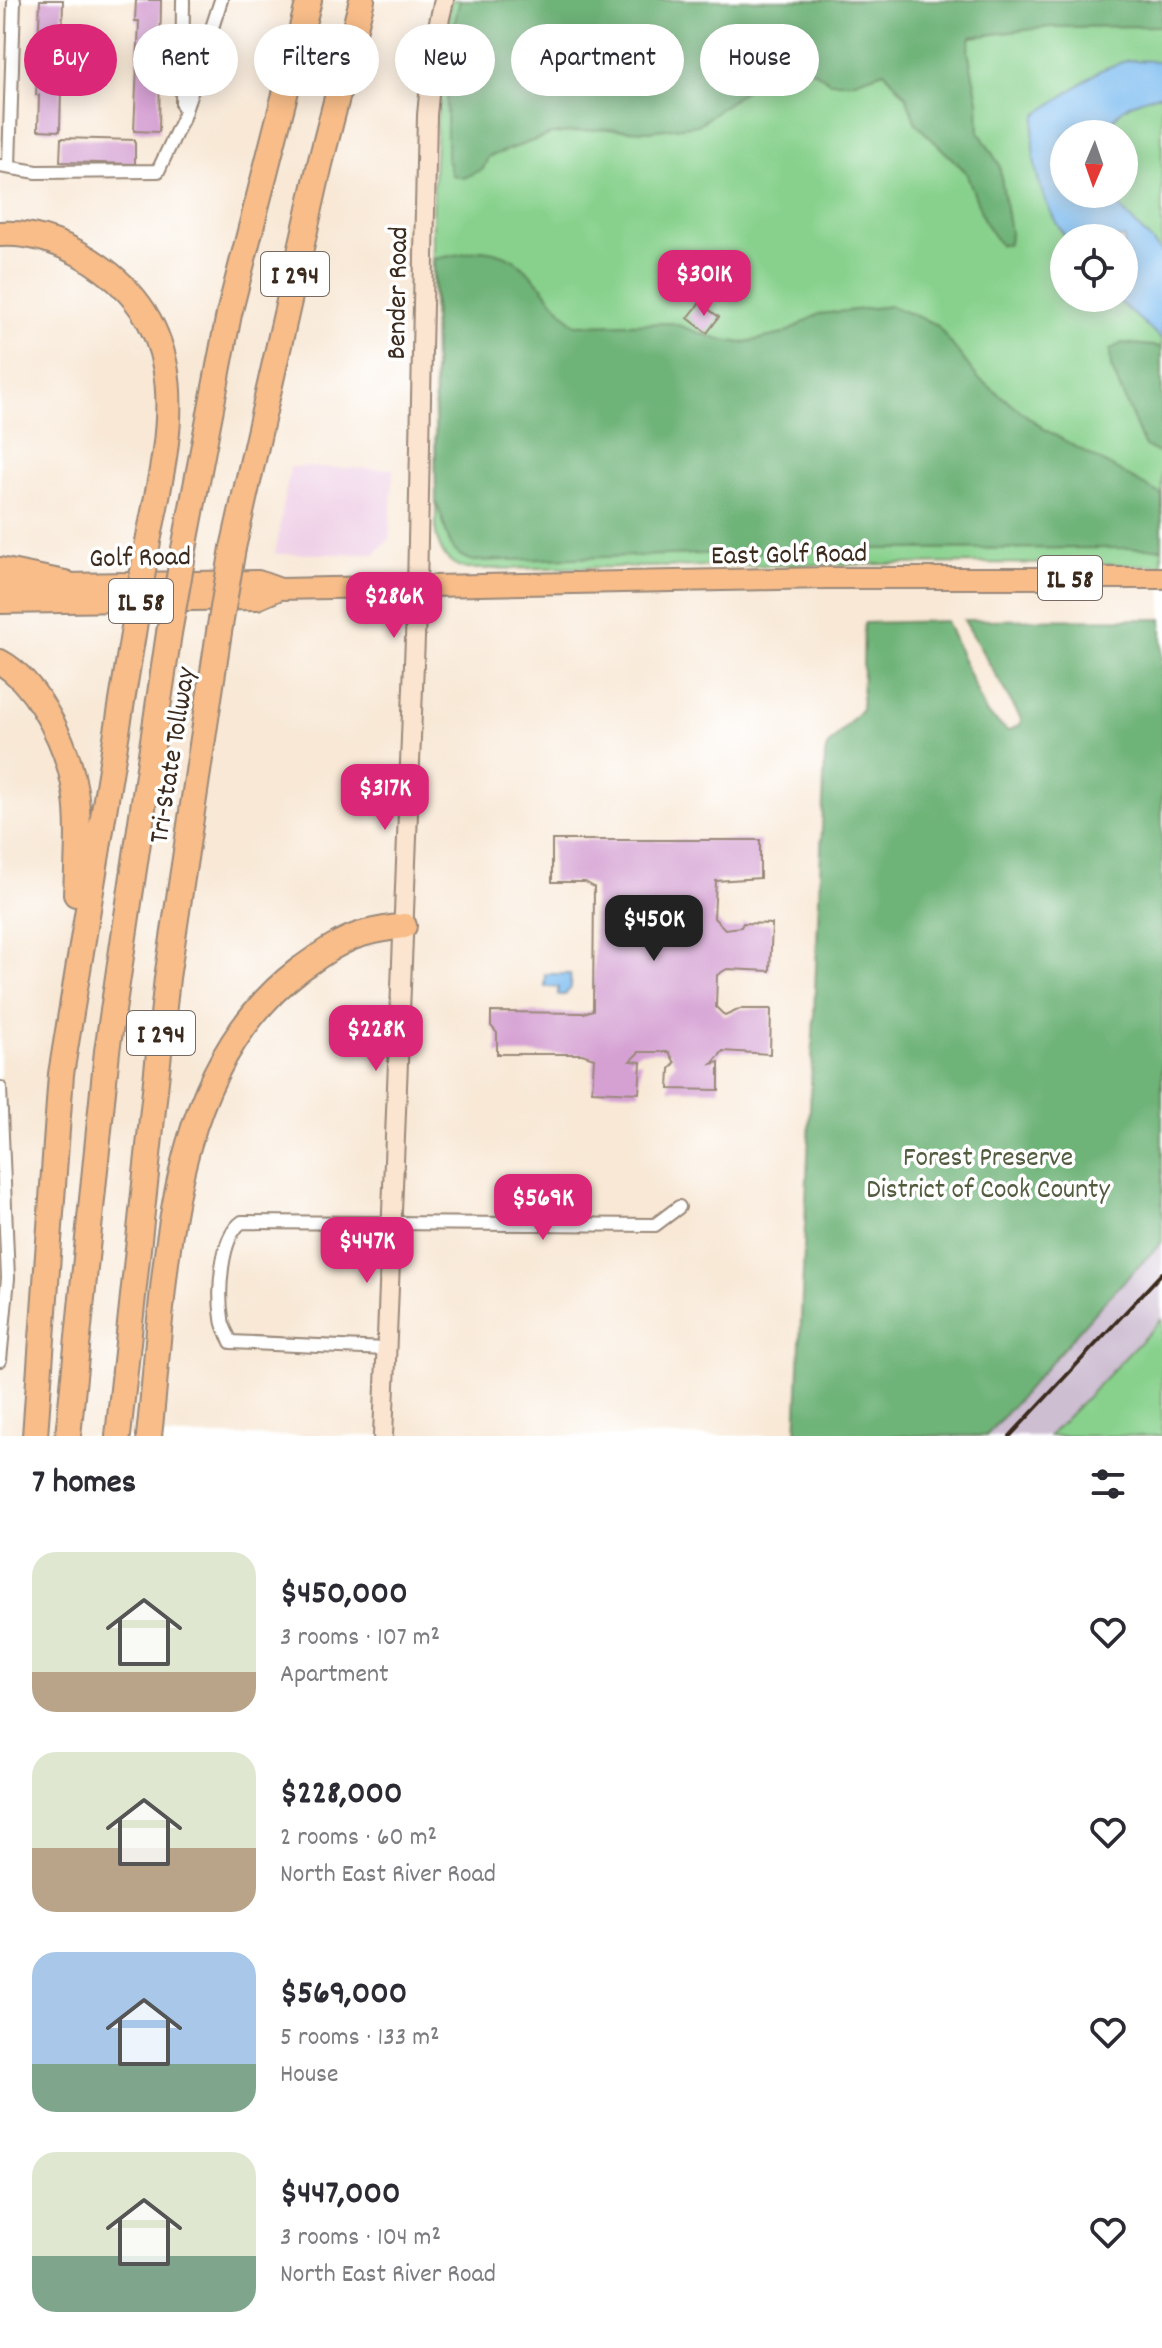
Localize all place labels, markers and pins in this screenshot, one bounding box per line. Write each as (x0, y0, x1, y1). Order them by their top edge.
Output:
pin: $301K (648, 250, 760, 318)
pin: $286K (338, 572, 450, 640)
pin: $317K (329, 764, 441, 832)
pin: $450K (598, 895, 710, 963)
pin: $228K (320, 1005, 432, 1073)
pin: $569K (487, 1174, 599, 1242)
pin: $447K (311, 1217, 423, 1285)

